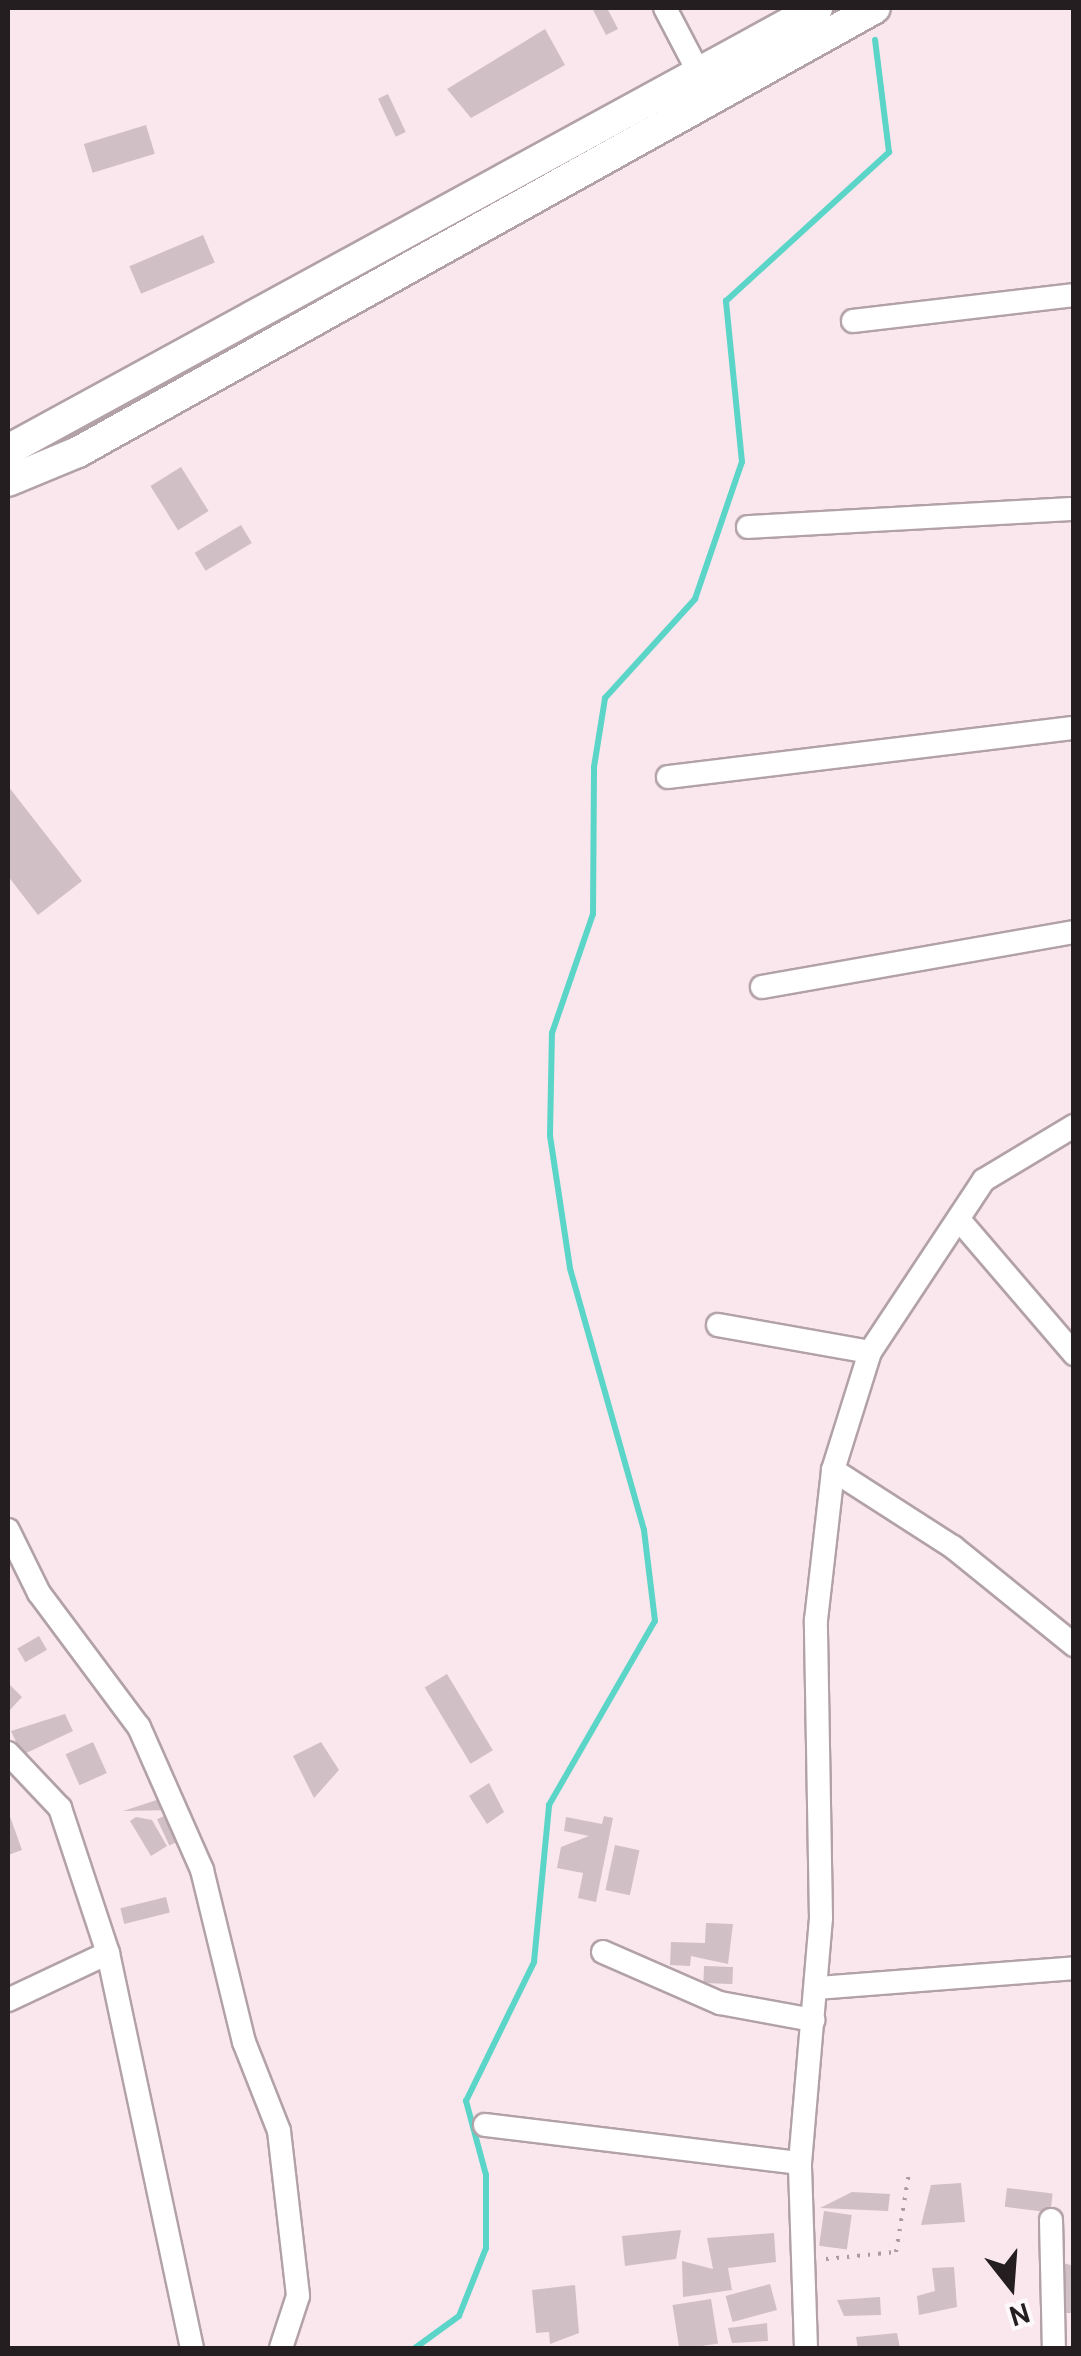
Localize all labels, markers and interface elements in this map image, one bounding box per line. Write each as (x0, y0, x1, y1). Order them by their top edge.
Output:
north arrow (961, 2236, 1061, 2336)
text: N (1005, 2296, 1034, 2334)

